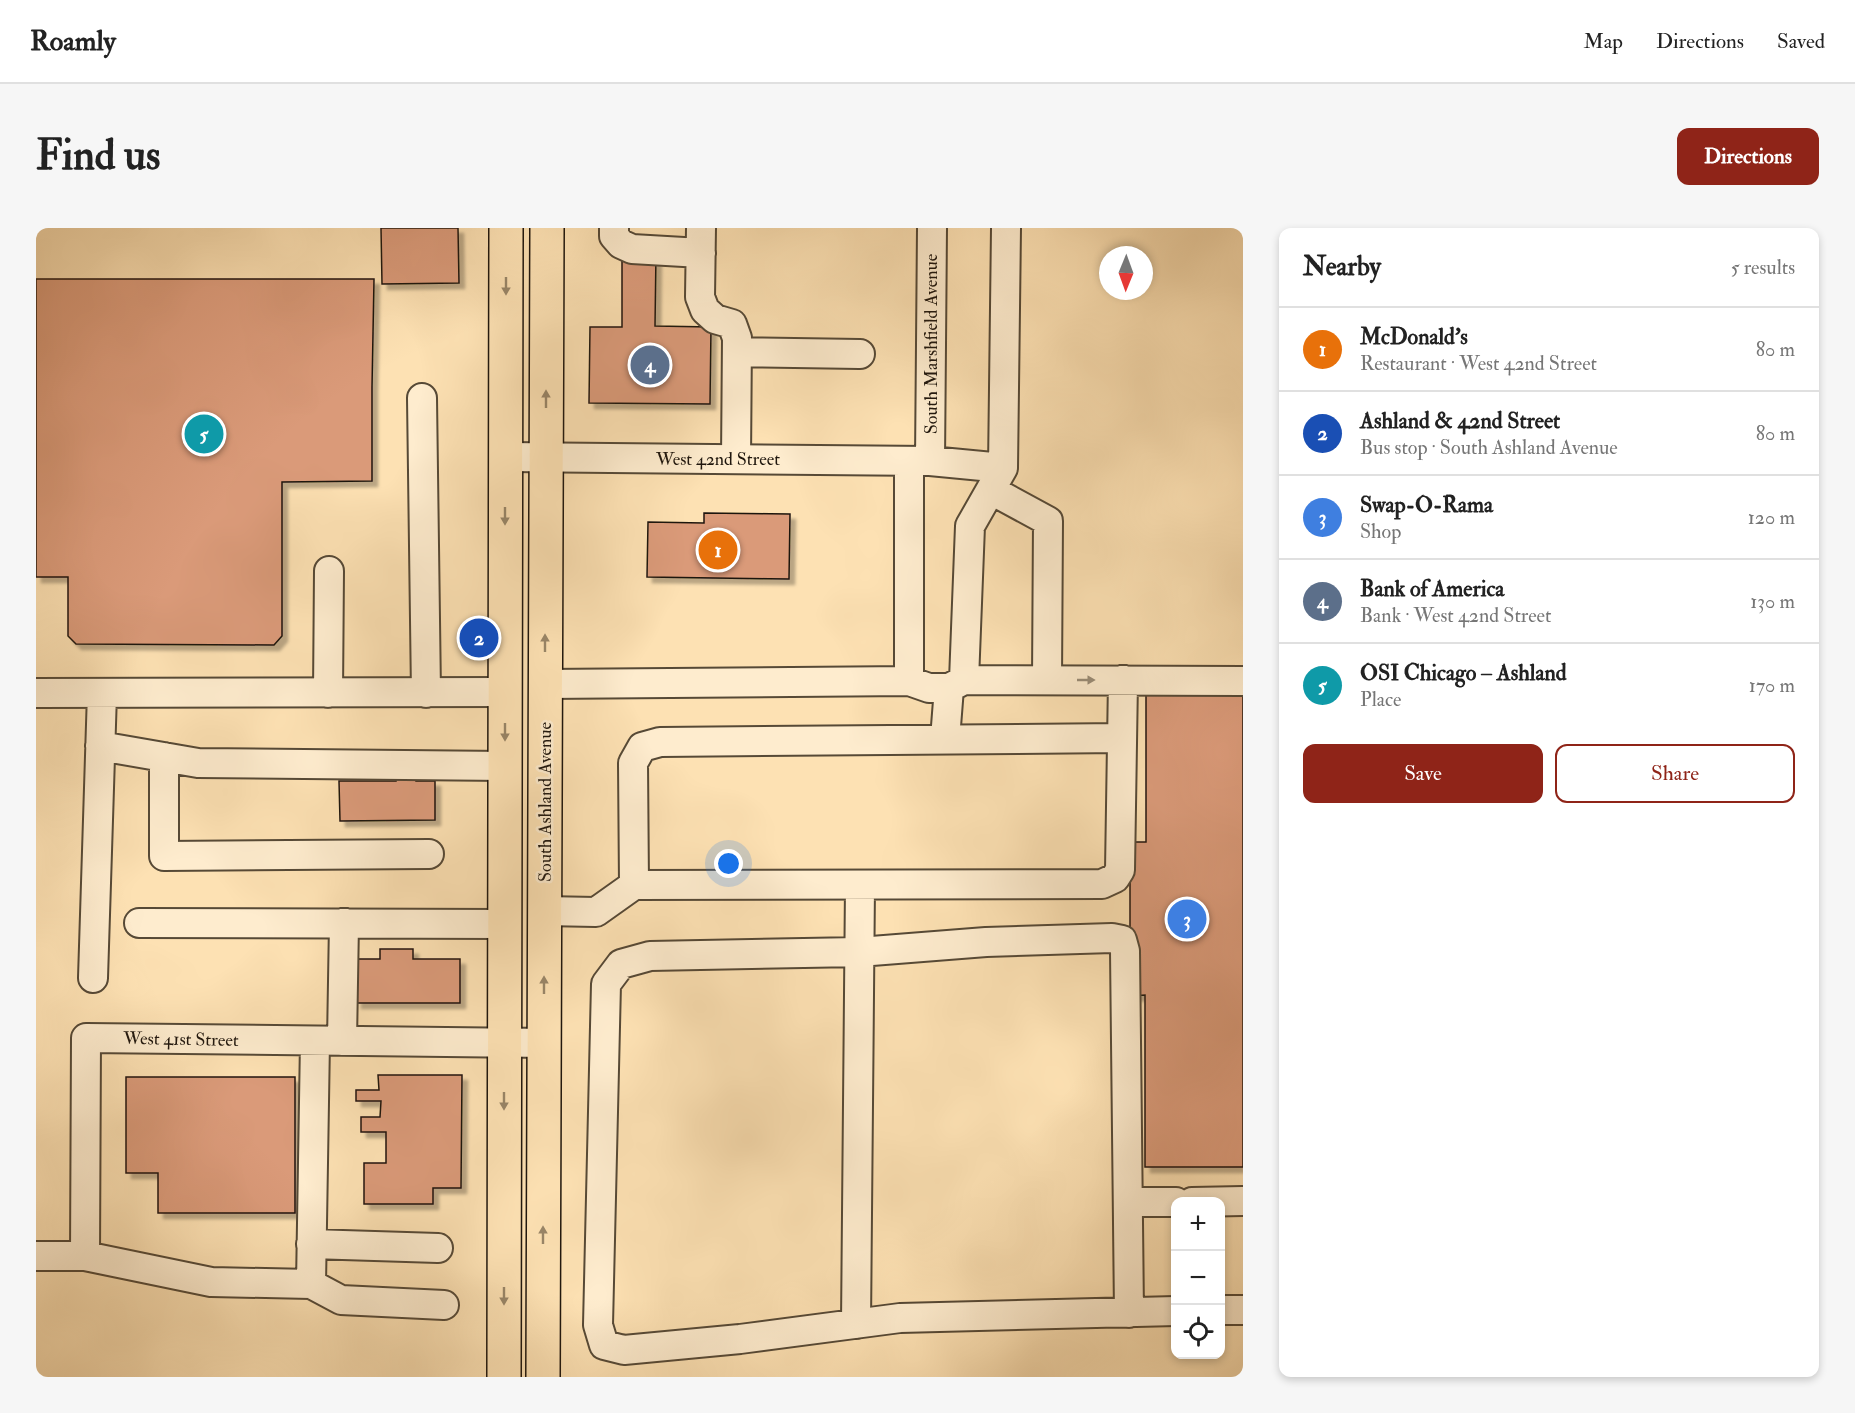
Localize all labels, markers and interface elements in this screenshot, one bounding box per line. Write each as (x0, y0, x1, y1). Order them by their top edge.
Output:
text: Roamly (30, 24, 116, 59)
text: Map (1583, 28, 1623, 55)
text: Directions (1656, 28, 1744, 55)
text: Saved (1777, 28, 1825, 55)
button: Directions (1677, 128, 1819, 185)
text: Find us (36, 130, 160, 182)
north arrow (1099, 246, 1153, 300)
text: Nearby (1303, 251, 1381, 283)
street label: South Marshfield Avenue (920, 253, 943, 434)
text: 5 results (1731, 255, 1795, 280)
one-way arrow (501, 277, 511, 296)
text: McDonald's (1360, 323, 1468, 351)
text: 1 (1319, 337, 1326, 362)
text: 80 m (1756, 337, 1795, 362)
pin: 4 (630, 342, 670, 388)
text: Restaurant · West 42nd Street (1360, 351, 1597, 376)
one-way arrow (541, 390, 551, 409)
text: Ashland & 42nd Street (1360, 407, 1560, 435)
pin: 5 (184, 412, 224, 456)
text: 2 (1317, 421, 1328, 446)
text: 80 m (1756, 421, 1795, 446)
text: Bus stop · South Ashland Avenue (1360, 435, 1618, 460)
street label: West 42nd Street (655, 448, 780, 471)
text: Swap-O-Rama (1360, 491, 1493, 519)
text: 3 (1319, 505, 1326, 530)
text: 120 m (1748, 505, 1795, 530)
one-way arrow (500, 506, 510, 525)
text: Shop (1360, 519, 1401, 544)
pin: 1 (698, 528, 738, 572)
text: Bank of America (1360, 575, 1504, 603)
text: 4 (1317, 589, 1328, 614)
text: 130 m (1750, 589, 1795, 614)
text: Bank · West 42nd Street (1360, 603, 1551, 628)
pin: 2 (460, 616, 498, 660)
one-way arrow (540, 633, 550, 652)
text: OSI Chicago – Ashland (1360, 659, 1567, 687)
text: 5 (1318, 673, 1327, 698)
text: 170 m (1749, 673, 1795, 698)
one-way arrow (1076, 675, 1095, 685)
text: Place (1360, 687, 1401, 712)
one-way arrow (500, 722, 510, 741)
street label: South Ashland Avenue (534, 722, 557, 882)
button: Save (1303, 744, 1543, 803)
button: Share (1555, 744, 1795, 803)
your location (714, 849, 743, 878)
pin: 3 (1168, 896, 1206, 942)
one-way arrow (539, 975, 549, 994)
street label: West 41st Street (122, 1027, 239, 1052)
one-way arrow (499, 1092, 509, 1111)
map controls (1171, 1197, 1225, 1359)
button: + (1171, 1197, 1225, 1251)
one-way arrow (538, 1225, 548, 1244)
button: − (1171, 1251, 1225, 1305)
one-way arrow (499, 1287, 509, 1306)
button: locate (1171, 1305, 1225, 1359)

